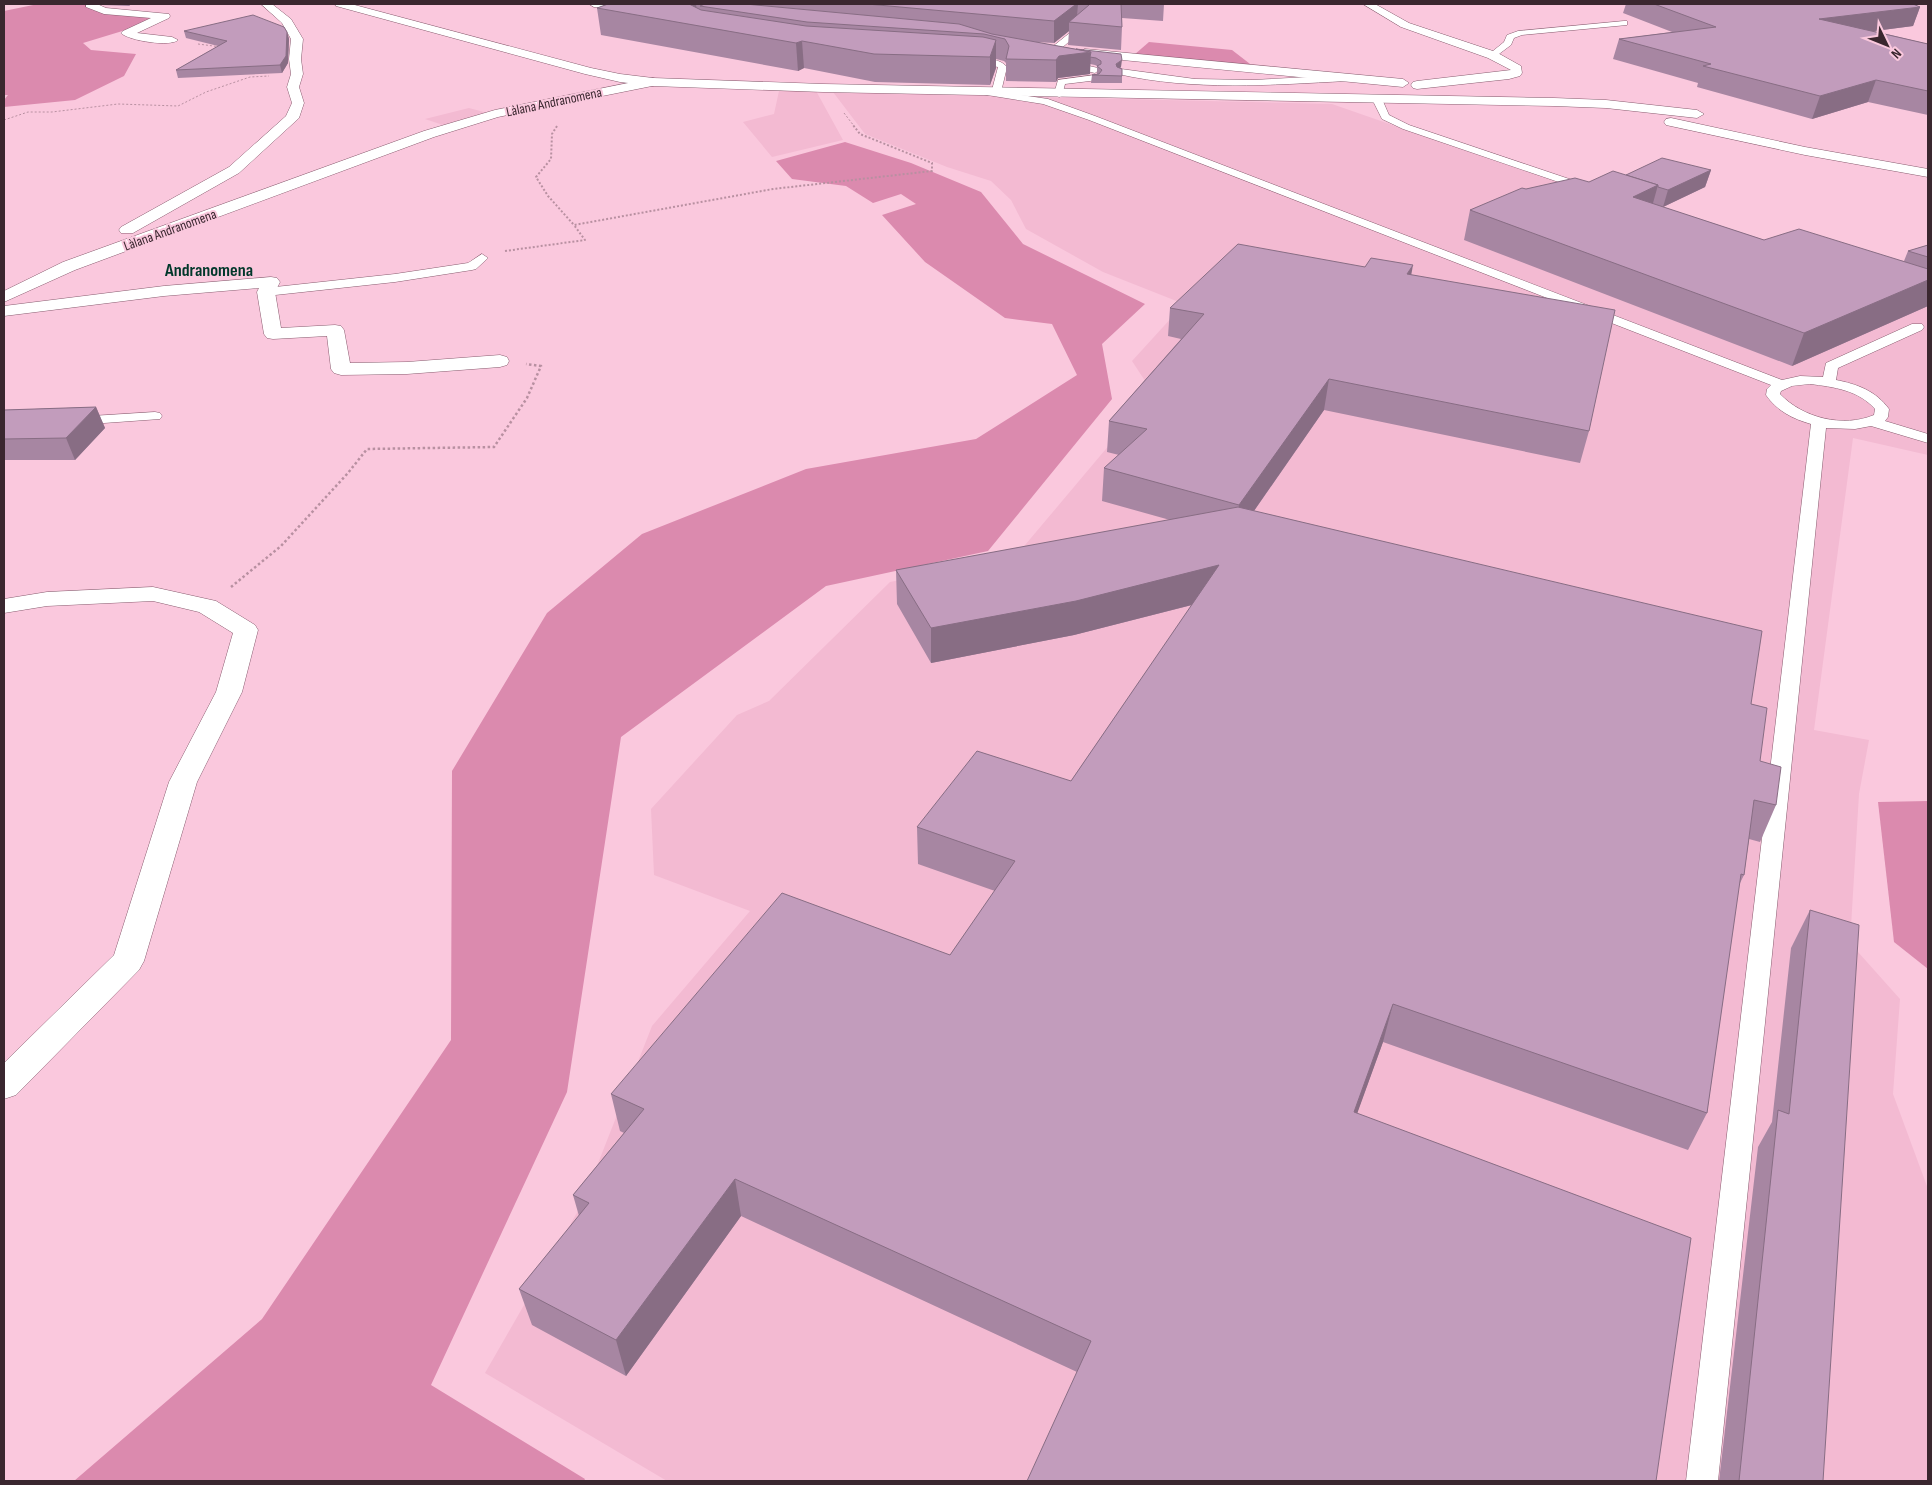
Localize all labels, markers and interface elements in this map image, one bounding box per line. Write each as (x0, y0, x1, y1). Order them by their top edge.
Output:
north arrow (1862, 20, 1912, 70)
text: N (1887, 45, 1905, 62)
street label: Làlana Andranomena (505, 84, 603, 120)
street label: Làlana Andranomena (121, 205, 219, 255)
district label: Andranomena (164, 260, 253, 281)

